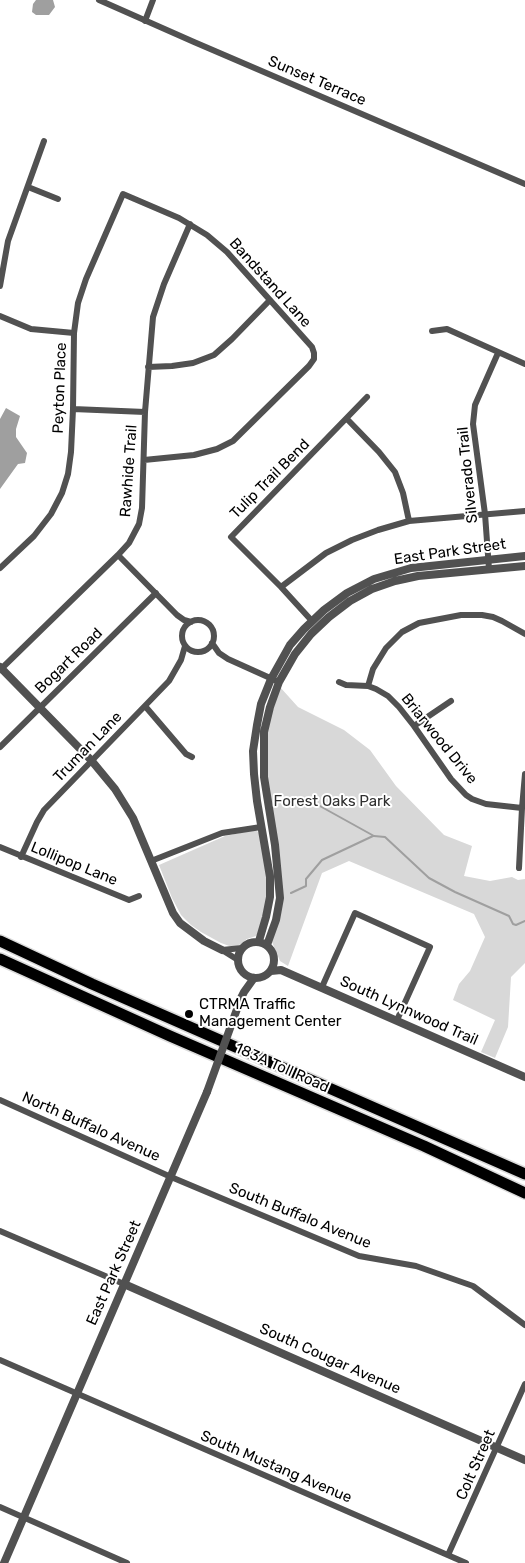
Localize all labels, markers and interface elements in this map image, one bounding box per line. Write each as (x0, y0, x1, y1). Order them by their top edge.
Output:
street label: Sunset Terrace (265, 52, 369, 110)
street label: Bandstand Lane (225, 235, 315, 331)
street label: Peyton Place (49, 342, 71, 434)
street label: Rawhide Trail (117, 424, 141, 518)
street label: Silverado Trail (454, 426, 482, 524)
street label: Tulip Trail Bend (226, 435, 314, 523)
street label: East Park Street (393, 535, 507, 569)
street label: Bogart Road (32, 624, 106, 698)
street label: Briarwood Drive (397, 690, 481, 788)
street label: Truman Lane (50, 708, 126, 786)
park label: Forest Oaks Park (274, 793, 390, 811)
street label: Lollipop Lane (28, 838, 120, 890)
street label: South Lynnwood Trail (337, 972, 481, 1050)
place label: CTRMA Traffic Management Center (199, 996, 342, 1031)
marker: CTRMA Traffic Management Center (183, 1008, 195, 1020)
street label: 183A Toll Road (232, 1039, 332, 1097)
street label: North Buffalo Avenue (19, 1088, 163, 1166)
street label: South Buffalo Avenue (226, 1179, 374, 1253)
street label: East Park Street (83, 1218, 145, 1328)
street label: South Cougar Avenue (257, 1320, 403, 1398)
street label: South Mustang Avenue (198, 1427, 354, 1507)
street label: Colt Street (452, 1427, 500, 1503)

